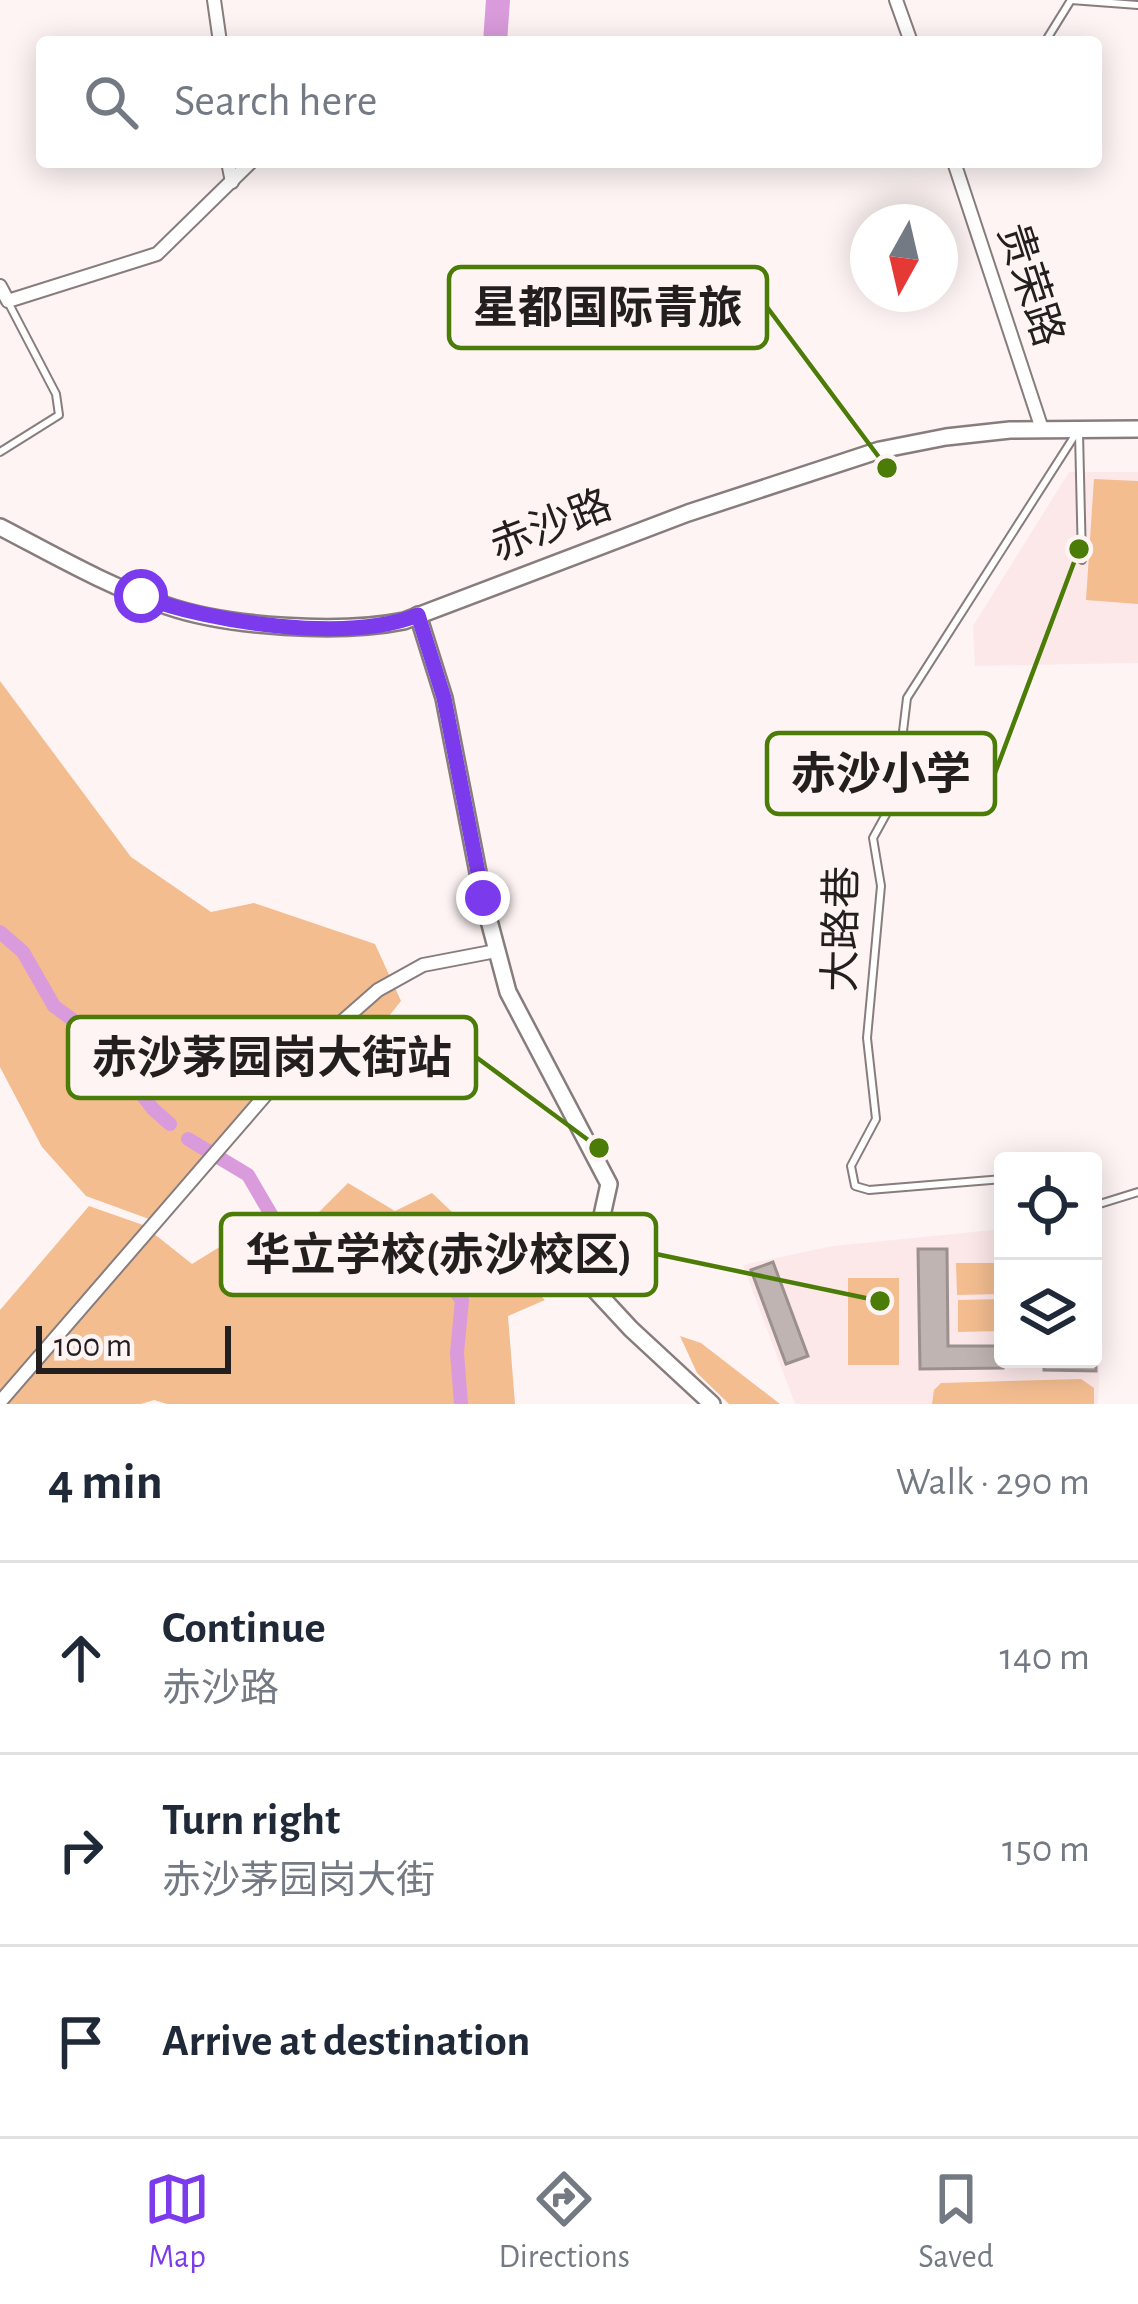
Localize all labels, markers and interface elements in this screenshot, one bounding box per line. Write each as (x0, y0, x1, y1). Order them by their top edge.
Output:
search box (36, 36, 1102, 168)
icon: search (78, 69, 144, 135)
text: Search here (174, 79, 377, 124)
north arrow (850, 204, 958, 312)
street label: 贵荣路 (991, 218, 1071, 351)
callout: 星都国际青旅 (449, 267, 767, 348)
text: 星都国际青旅 (473, 284, 743, 332)
street label: 赤沙路 (484, 482, 617, 568)
route start (114, 569, 168, 623)
callout: 赤沙小学 (767, 733, 995, 814)
text: 赤沙小学 (791, 750, 971, 798)
street label: 大路巷 (818, 866, 864, 992)
route end (456, 871, 510, 925)
callout: 赤沙茅园岗大街站 (68, 1017, 476, 1098)
text: 赤沙茅园岗大街站 (92, 1034, 452, 1082)
map controls (994, 1152, 1102, 1368)
button: locate (994, 1152, 1102, 1260)
callout: 华立学校(赤沙校区) (221, 1214, 656, 1295)
text: 华立学校(赤沙校区) (246, 1231, 632, 1279)
button: layers (994, 1260, 1102, 1368)
scale bar (36, 1320, 231, 1373)
text: 100 m (54, 1330, 132, 1363)
text: 4 min (48, 1457, 163, 1508)
text: Walk · 290 m (896, 1463, 1090, 1502)
text: Continue (162, 1606, 326, 1651)
icon: ahead (48, 1625, 114, 1691)
text: 140 m (1000, 1638, 1090, 1677)
text: 赤沙路 (162, 1670, 279, 1709)
text: Turn right (162, 1798, 340, 1843)
icon: right (48, 1817, 114, 1883)
text: 150 m (1002, 1830, 1090, 1869)
text: 赤沙茅园岗大街 (162, 1862, 435, 1901)
icon: arrive (48, 2009, 114, 2075)
text: Arrive at destination (162, 2019, 530, 2064)
tab: Map (144, 2166, 210, 2278)
tab: Directions (498, 2166, 630, 2278)
tab: Saved (918, 2166, 994, 2278)

